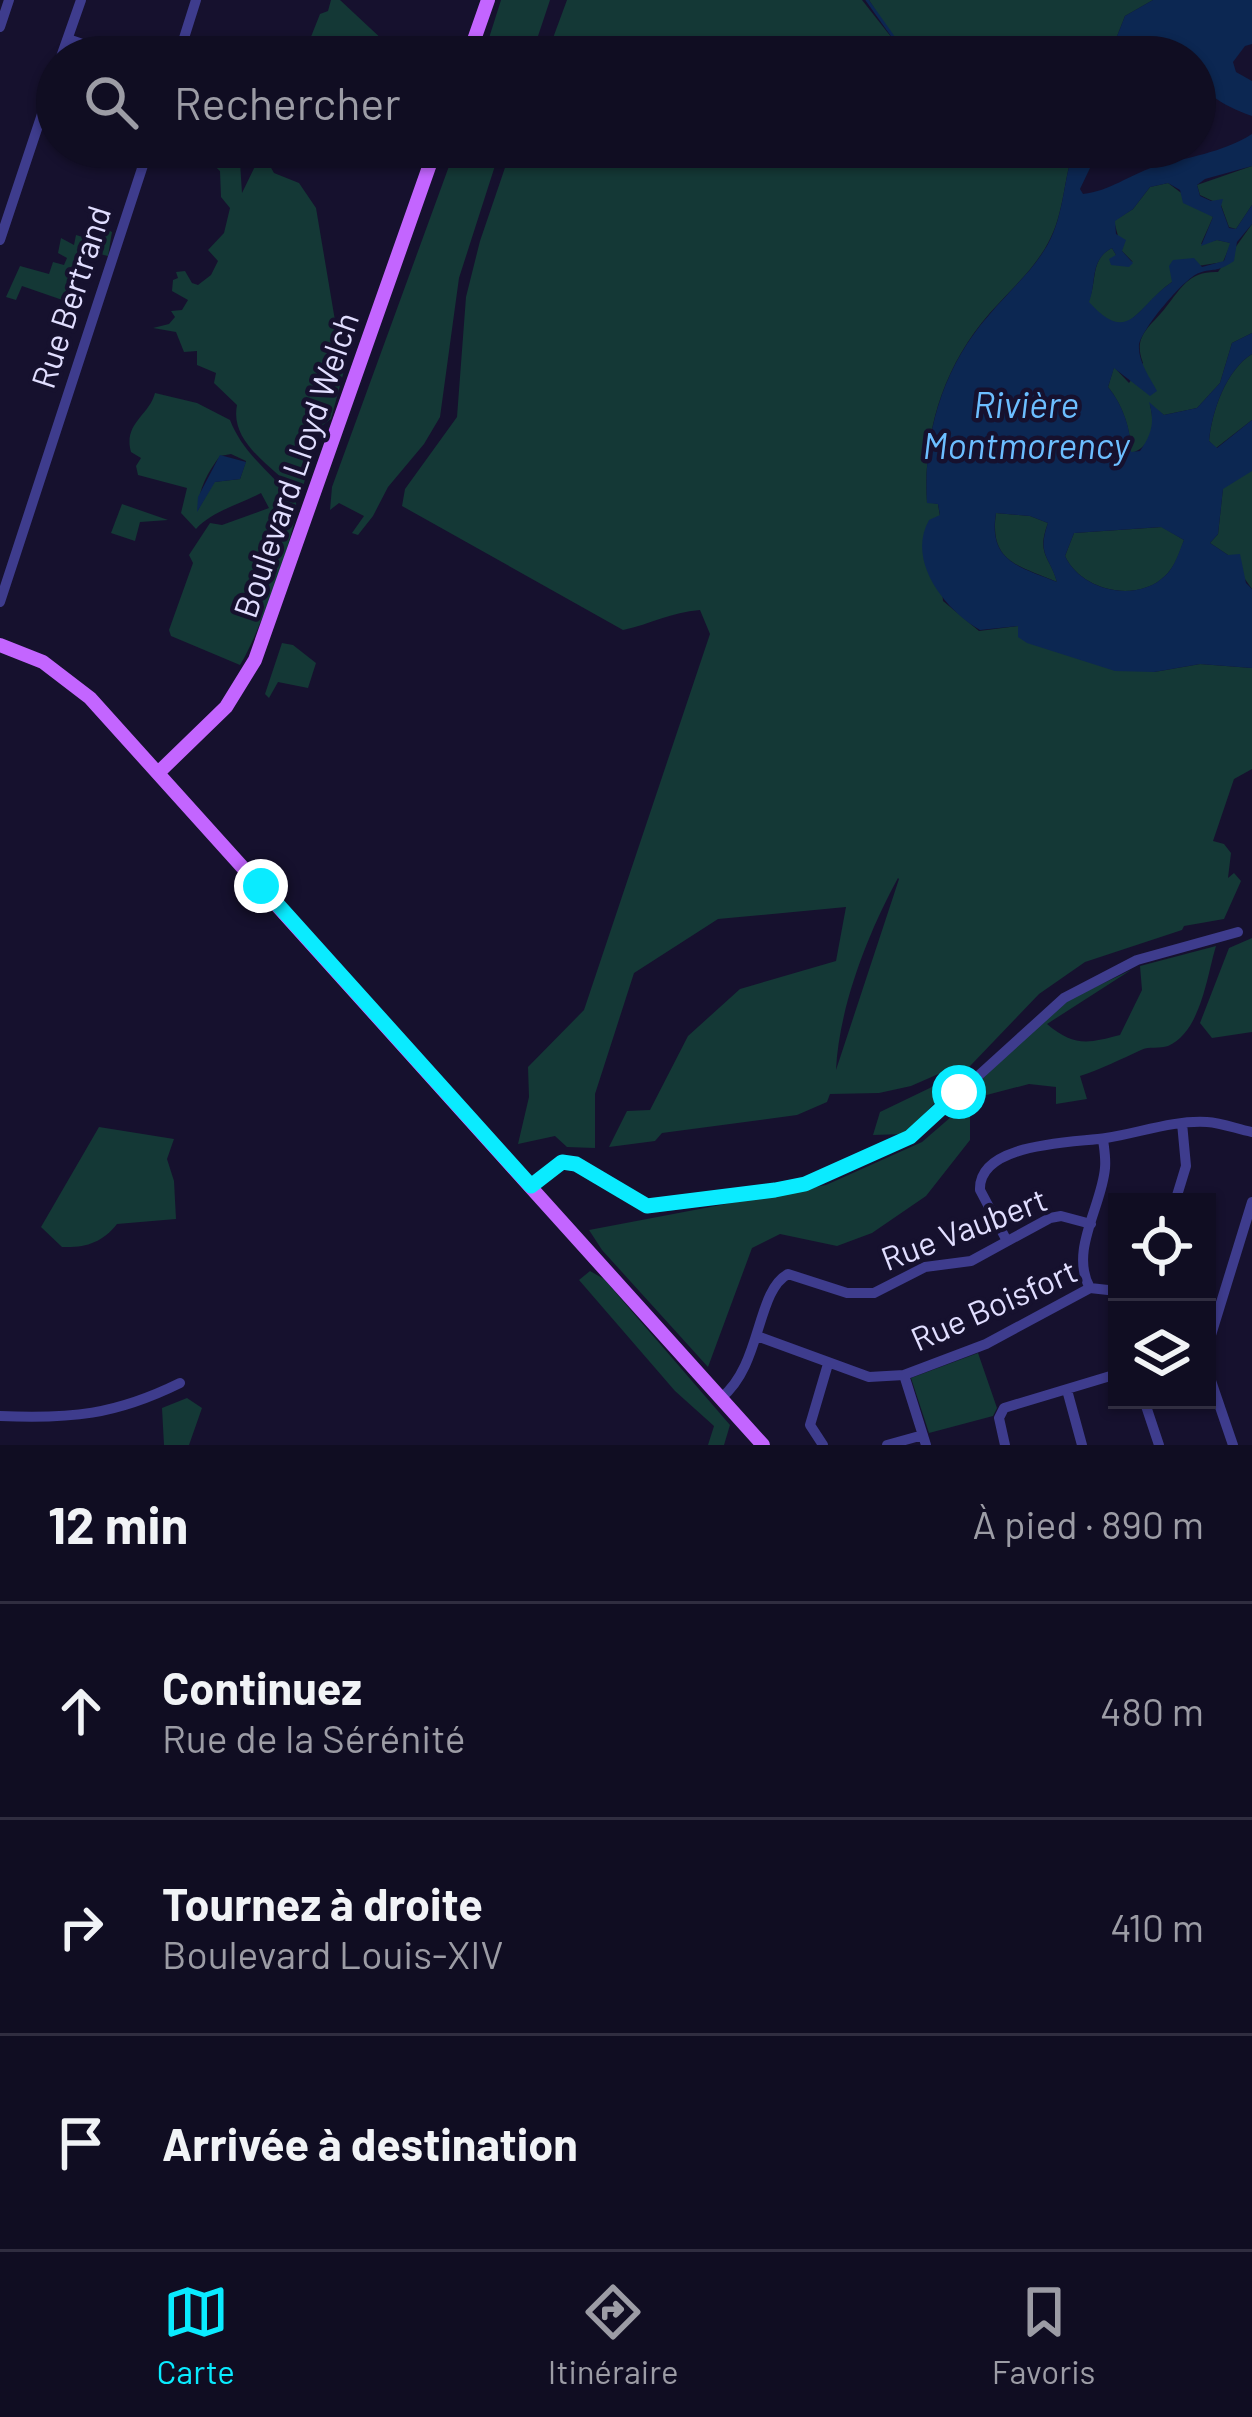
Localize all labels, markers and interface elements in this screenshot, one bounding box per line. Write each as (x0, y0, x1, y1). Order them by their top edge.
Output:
search box (36, 36, 1216, 168)
icon: search (78, 69, 144, 135)
text: Rechercher (174, 75, 401, 129)
street label: Rue Bertrand (22, 201, 118, 393)
street label: Boulevard Lloyd Welch (224, 307, 366, 623)
water label: Rivière Montmorency (922, 382, 1130, 466)
route end (234, 859, 288, 913)
route start (932, 1065, 986, 1119)
street label: Rue Vaubert (875, 1178, 1052, 1278)
map controls (1108, 1193, 1216, 1409)
button: locate (1108, 1193, 1216, 1301)
street label: Rue Boisfort (904, 1250, 1083, 1358)
button: layers (1108, 1301, 1216, 1409)
text: 12 min (48, 1493, 188, 1554)
text: À pied · 890 m (972, 1500, 1204, 1547)
text: Continuez (162, 1660, 362, 1714)
icon: ahead (48, 1678, 114, 1744)
text: 480 m (1100, 1687, 1204, 1734)
text: Rue de la Sérénité (162, 1714, 466, 1761)
text: Tournez à droite (162, 1876, 483, 1930)
icon: right (48, 1894, 114, 1960)
text: 410 m (1110, 1903, 1204, 1950)
text: Boulevard Louis-XIV (162, 1930, 503, 1977)
icon: arrive (48, 2110, 114, 2176)
text: Arrivée à destination (162, 2116, 578, 2170)
tab: Carte (157, 2279, 235, 2391)
tab: Itinéraire (548, 2279, 679, 2391)
tab: Favoris (992, 2279, 1095, 2391)

